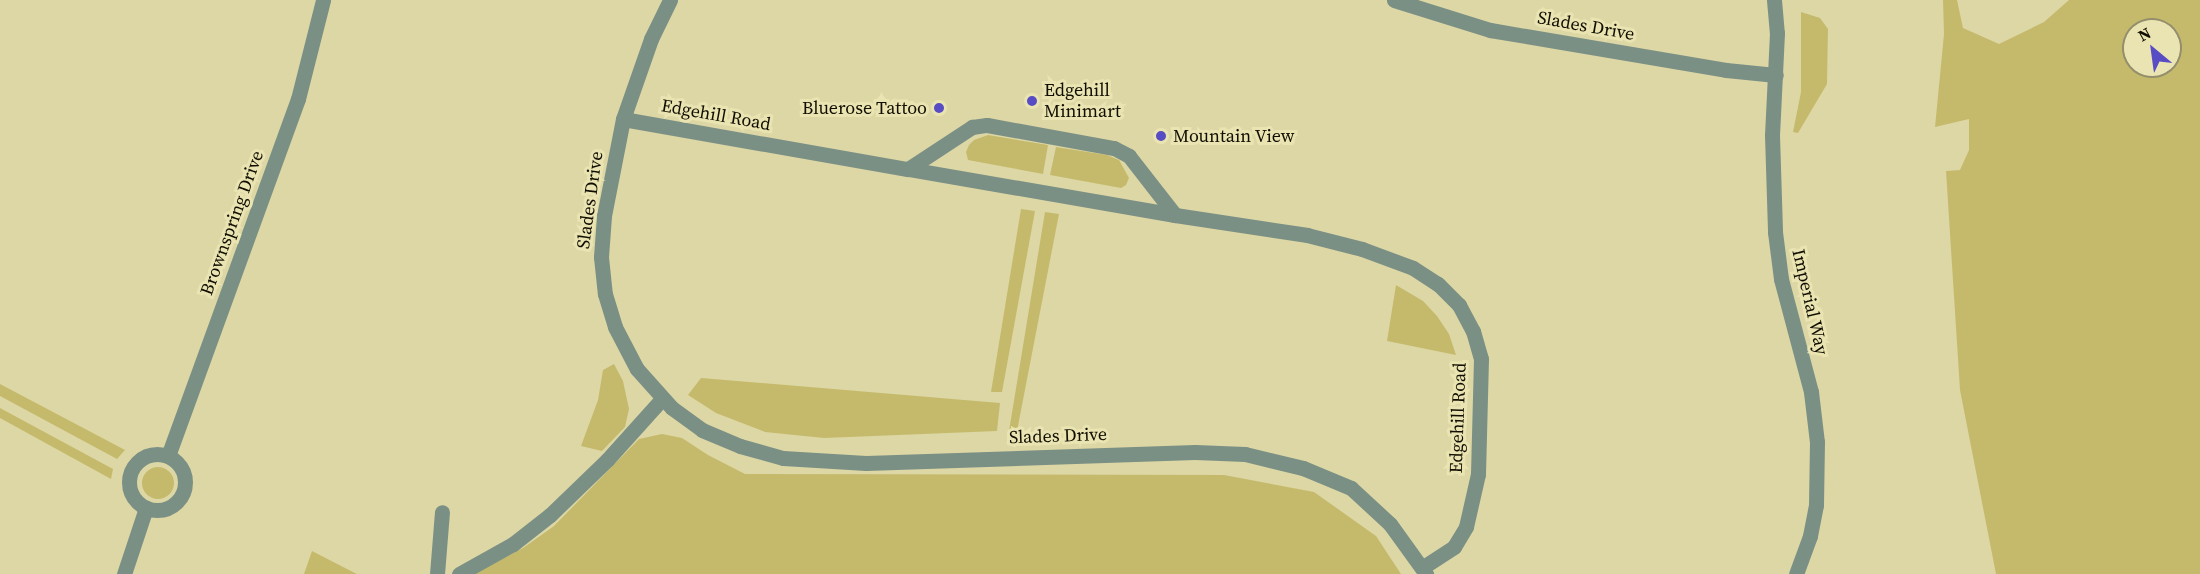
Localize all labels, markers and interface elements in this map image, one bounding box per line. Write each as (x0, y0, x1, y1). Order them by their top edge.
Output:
street label: Slades Drive (1536, 7, 1636, 45)
north arrow (2122, 18, 2182, 78)
text: N (2134, 22, 2155, 46)
place label: Edgehill Minimart (1044, 80, 1121, 122)
marker: Edgehill Minimart (1025, 94, 1039, 108)
street label: Edgehill Road (660, 95, 772, 135)
place label: Bluerose Tattoo (802, 97, 927, 119)
marker: Bluerose Tattoo (932, 101, 946, 115)
place label: Mountain View (1173, 125, 1295, 147)
marker: Mountain View (1154, 129, 1168, 143)
street label: Brownspring Drive (196, 148, 268, 298)
street label: Slades Drive (572, 150, 608, 250)
street label: Imperial Way (1787, 247, 1833, 357)
street label: Edgehill Road (1445, 362, 1471, 474)
street label: Slades Drive (1009, 423, 1107, 449)

